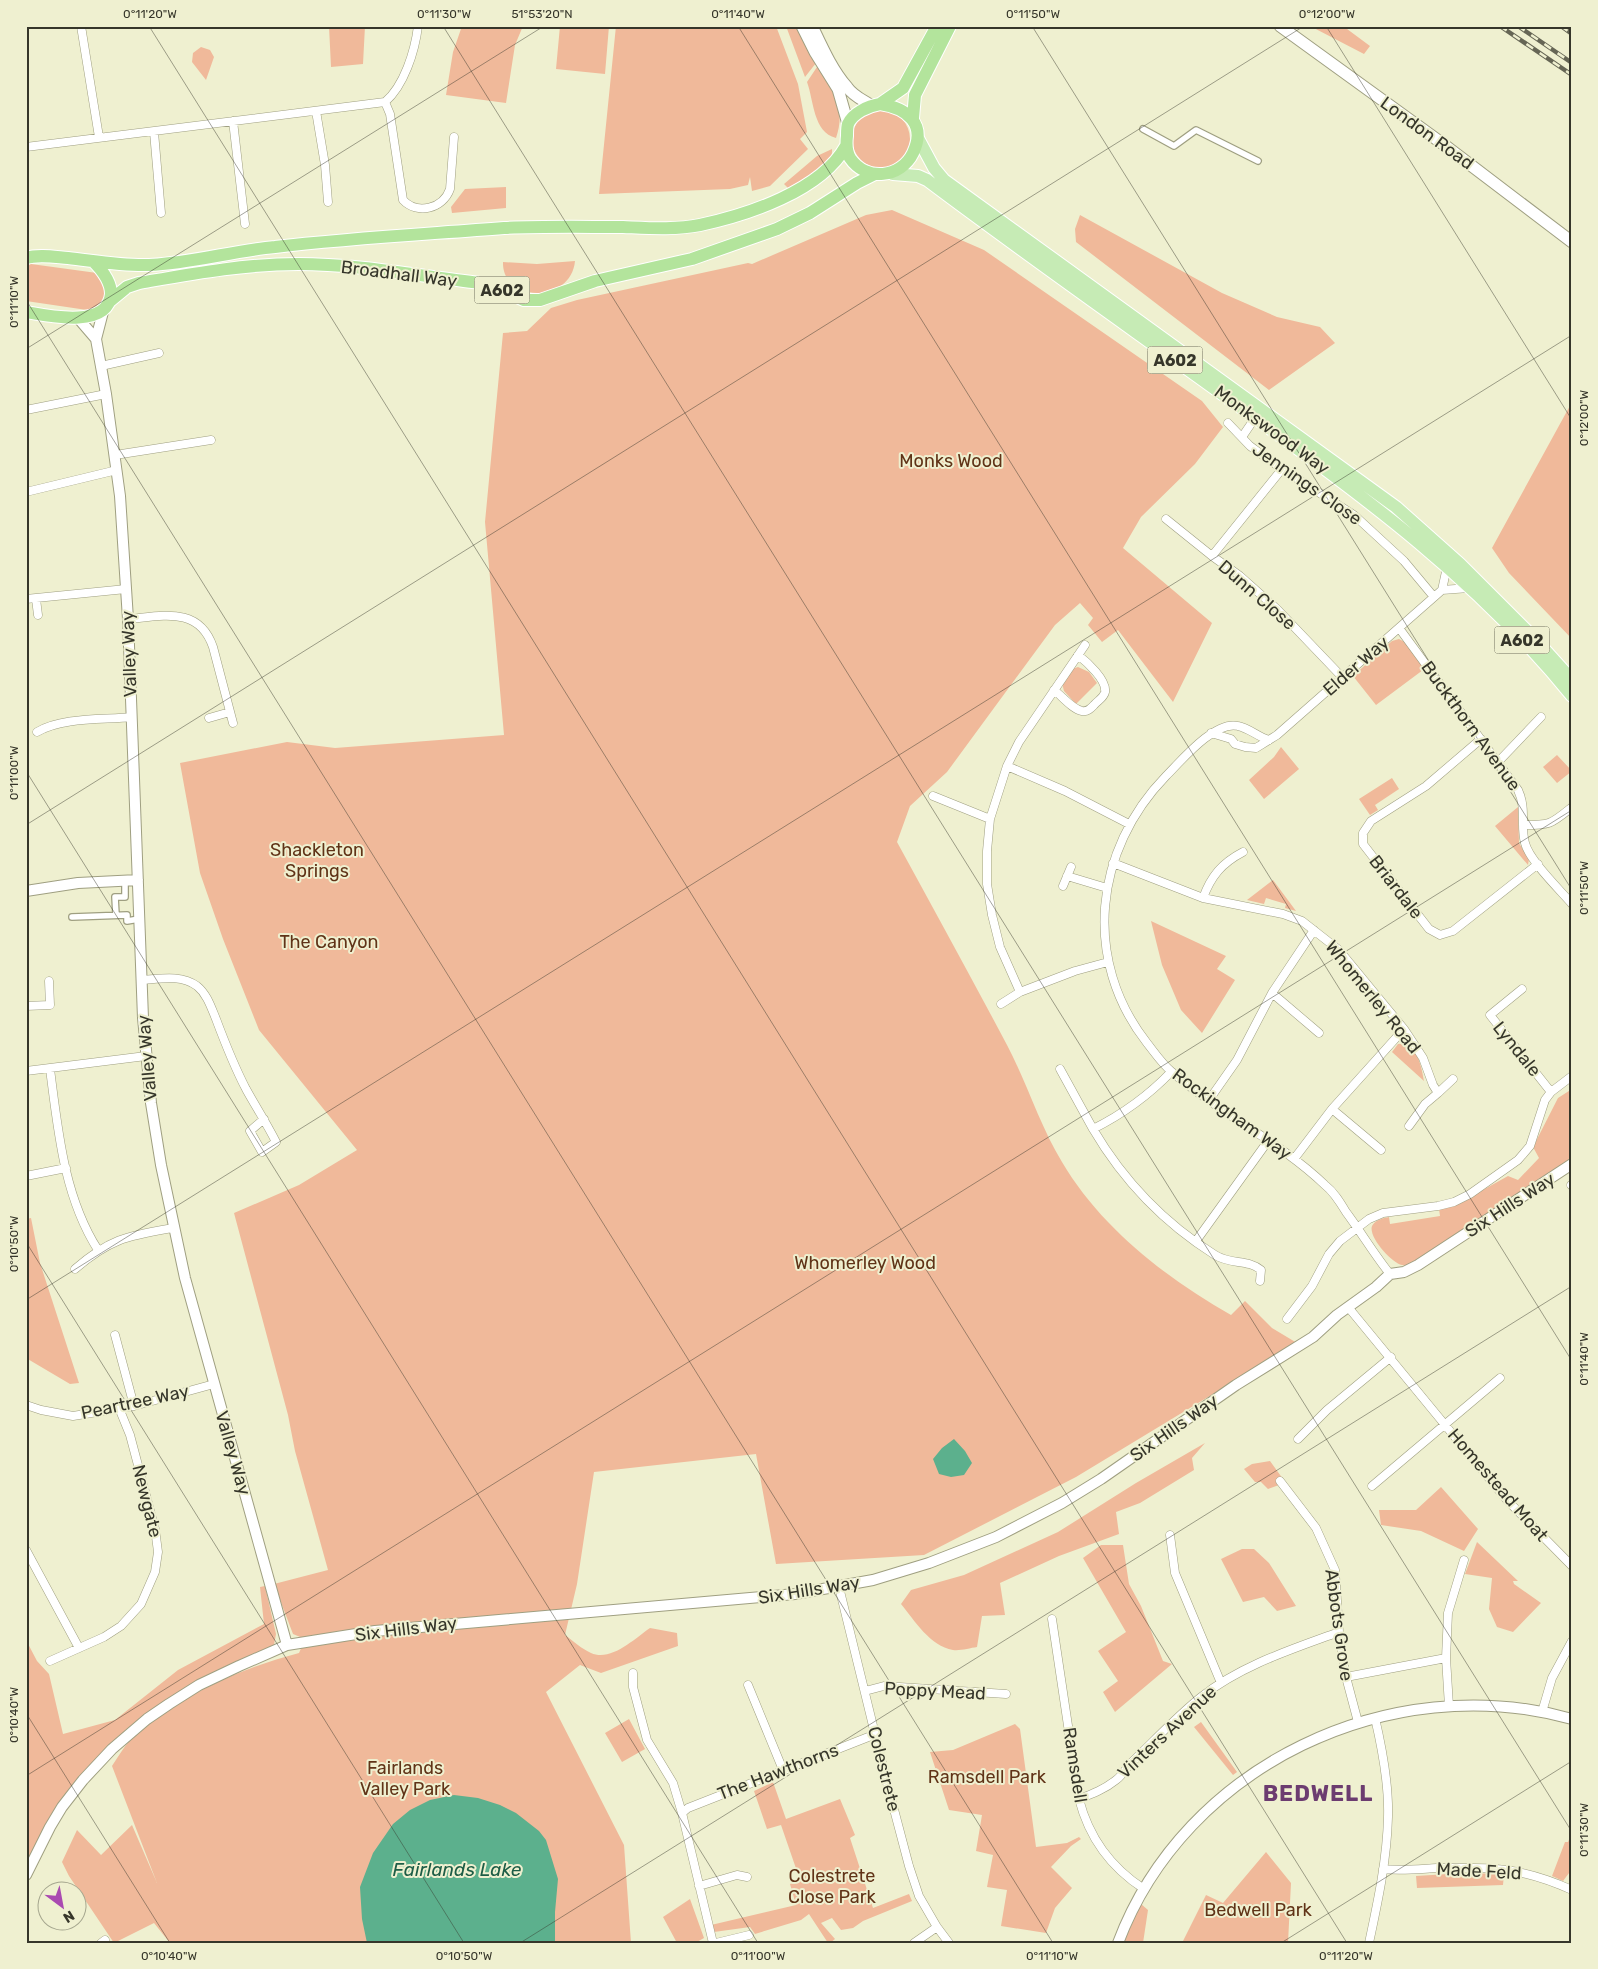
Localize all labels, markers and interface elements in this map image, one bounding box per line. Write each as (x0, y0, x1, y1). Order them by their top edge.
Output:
text: 0°11'20"W (123, 7, 177, 21)
text: 0°11'30"W (417, 7, 471, 21)
text: 51°53'20"N (511, 7, 573, 21)
text: 0°11'40"W (711, 7, 765, 21)
text: 0°11'50"W (1006, 7, 1060, 21)
text: 0°12'00"W (1299, 7, 1356, 21)
street label: London Road (1376, 92, 1478, 174)
street label: Broadhall Way (340, 256, 459, 292)
text: 0°11'10"W (7, 276, 21, 328)
road number: A602 (474, 276, 530, 304)
road number: A602 (1148, 346, 1202, 374)
street label: Monkswood Way (1210, 381, 1334, 479)
text: 0°12'00"W (1577, 389, 1591, 446)
street label: Jennings Close (1248, 438, 1366, 530)
park label: Monks Wood (899, 450, 1003, 472)
street label: Dunn Close (1214, 555, 1300, 635)
street label: Valley Way (116, 610, 142, 698)
road number: A602 (1494, 626, 1550, 654)
street label: Elder Way (1318, 631, 1394, 701)
street label: Buckthorn Avenue (1417, 657, 1525, 795)
text: 0°11'00"W (7, 745, 21, 800)
park label: Shackleton Springs (270, 839, 364, 882)
street label: Briardale (1364, 851, 1428, 923)
text: 0°11'50"W (1577, 861, 1591, 915)
park label: The Canyon (280, 931, 378, 953)
street label: Whomerley Road (1321, 936, 1425, 1058)
street label: Valley Way (132, 1014, 162, 1102)
street label: Lyndale (1488, 1017, 1546, 1081)
street label: Rockingham Way (1168, 1063, 1296, 1165)
street label: Six Hills Way (1461, 1168, 1559, 1242)
text: 0°10'50"W (7, 1215, 21, 1272)
park label: Whomerley Wood (794, 1252, 936, 1274)
text: 0°11'40"W (1577, 1332, 1591, 1386)
street label: Peartree Way (79, 1380, 191, 1424)
street label: Six Hills Way (1126, 1390, 1222, 1466)
street label: Valley Way (211, 1408, 256, 1498)
street label: Homestead Moat (1443, 1424, 1553, 1546)
street label: Newgate (127, 1462, 167, 1540)
street label: Abbots Grove (1320, 1568, 1358, 1682)
street label: Six Hills Way (757, 1571, 861, 1609)
street label: Six Hills Way (354, 1612, 458, 1646)
street label: Poppy Mead (884, 1677, 986, 1705)
street label: Vinters Avenue (1113, 1681, 1221, 1783)
text: 0°10'40"W (7, 1687, 21, 1743)
street label: Colestrete (863, 1724, 905, 1814)
street label: Ramsdell (1058, 1726, 1092, 1804)
street label: The Hawthorns (714, 1739, 842, 1805)
park label: Fairlands Valley Park (360, 1757, 451, 1800)
park label: Ramsdell Park (928, 1766, 1047, 1788)
district label: BEDWELL (1263, 1780, 1373, 1807)
text: 0°11'30"W (1577, 1803, 1591, 1857)
water label: Fairlands Lake (393, 1858, 522, 1881)
street label: Made Feld (1436, 1858, 1522, 1884)
park label: Colestrete Close Park (788, 1865, 877, 1908)
north arrow (38, 1882, 88, 1932)
park label: Bedwell Park (1204, 1899, 1313, 1921)
text: N (60, 1907, 77, 1926)
text: 0°10'40"W (141, 1949, 197, 1963)
text: 0°10'50"W (436, 1949, 493, 1963)
text: 0°11'00"W (731, 1949, 786, 1963)
text: 0°11'10"W (1026, 1949, 1078, 1963)
text: 0°11'20"W (1319, 1949, 1373, 1963)

